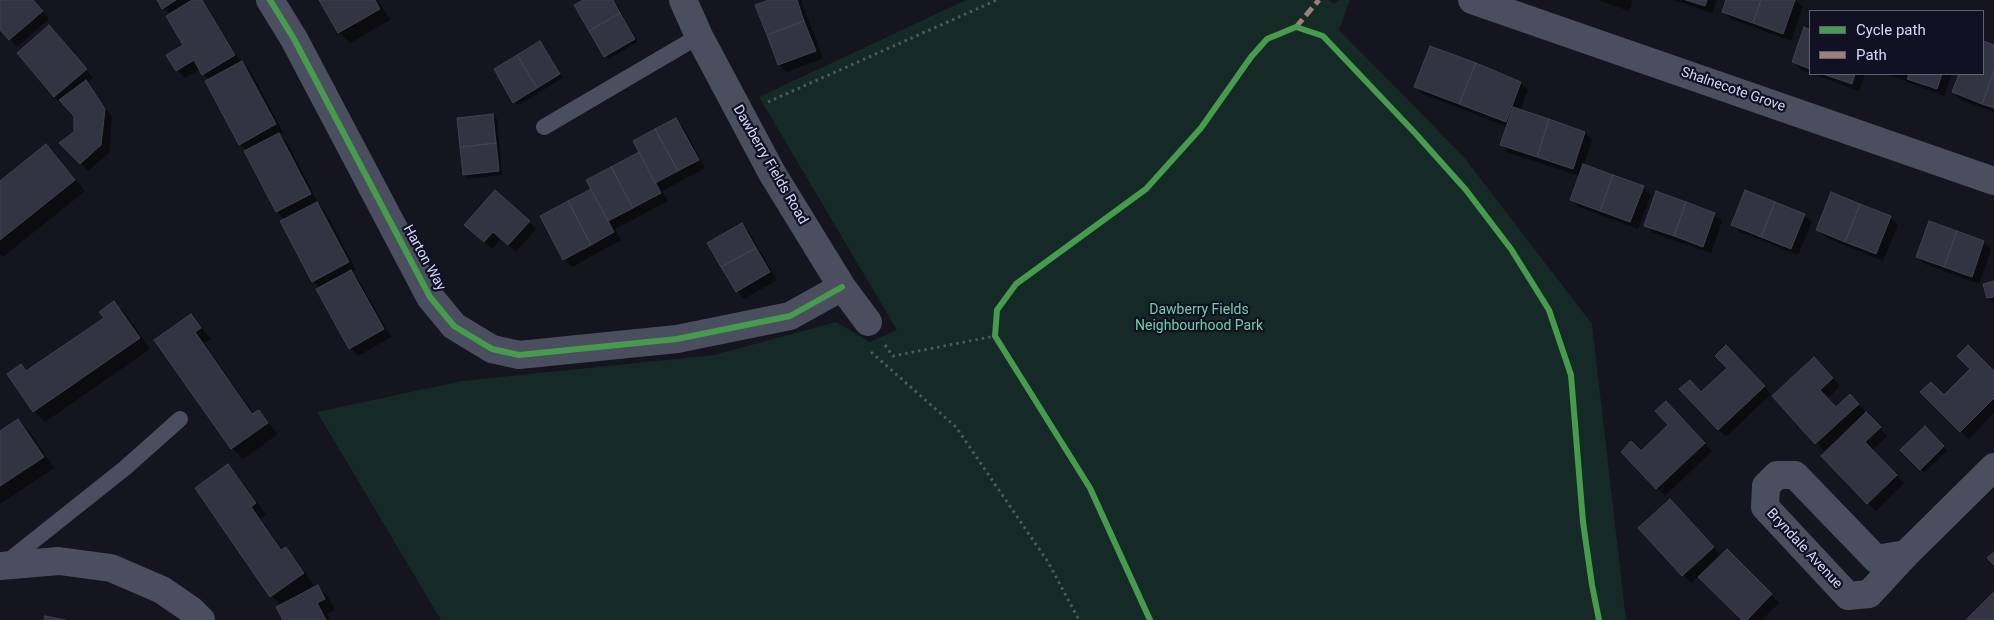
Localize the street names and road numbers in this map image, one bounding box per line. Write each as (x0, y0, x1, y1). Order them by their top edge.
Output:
street label: Shalnecote Grove (1679, 64, 1787, 116)
street label: Dawberry Fields Road (729, 102, 811, 228)
street label: Harton Way (399, 222, 449, 294)
street label: Bryndale Avenue (1763, 505, 1845, 593)

